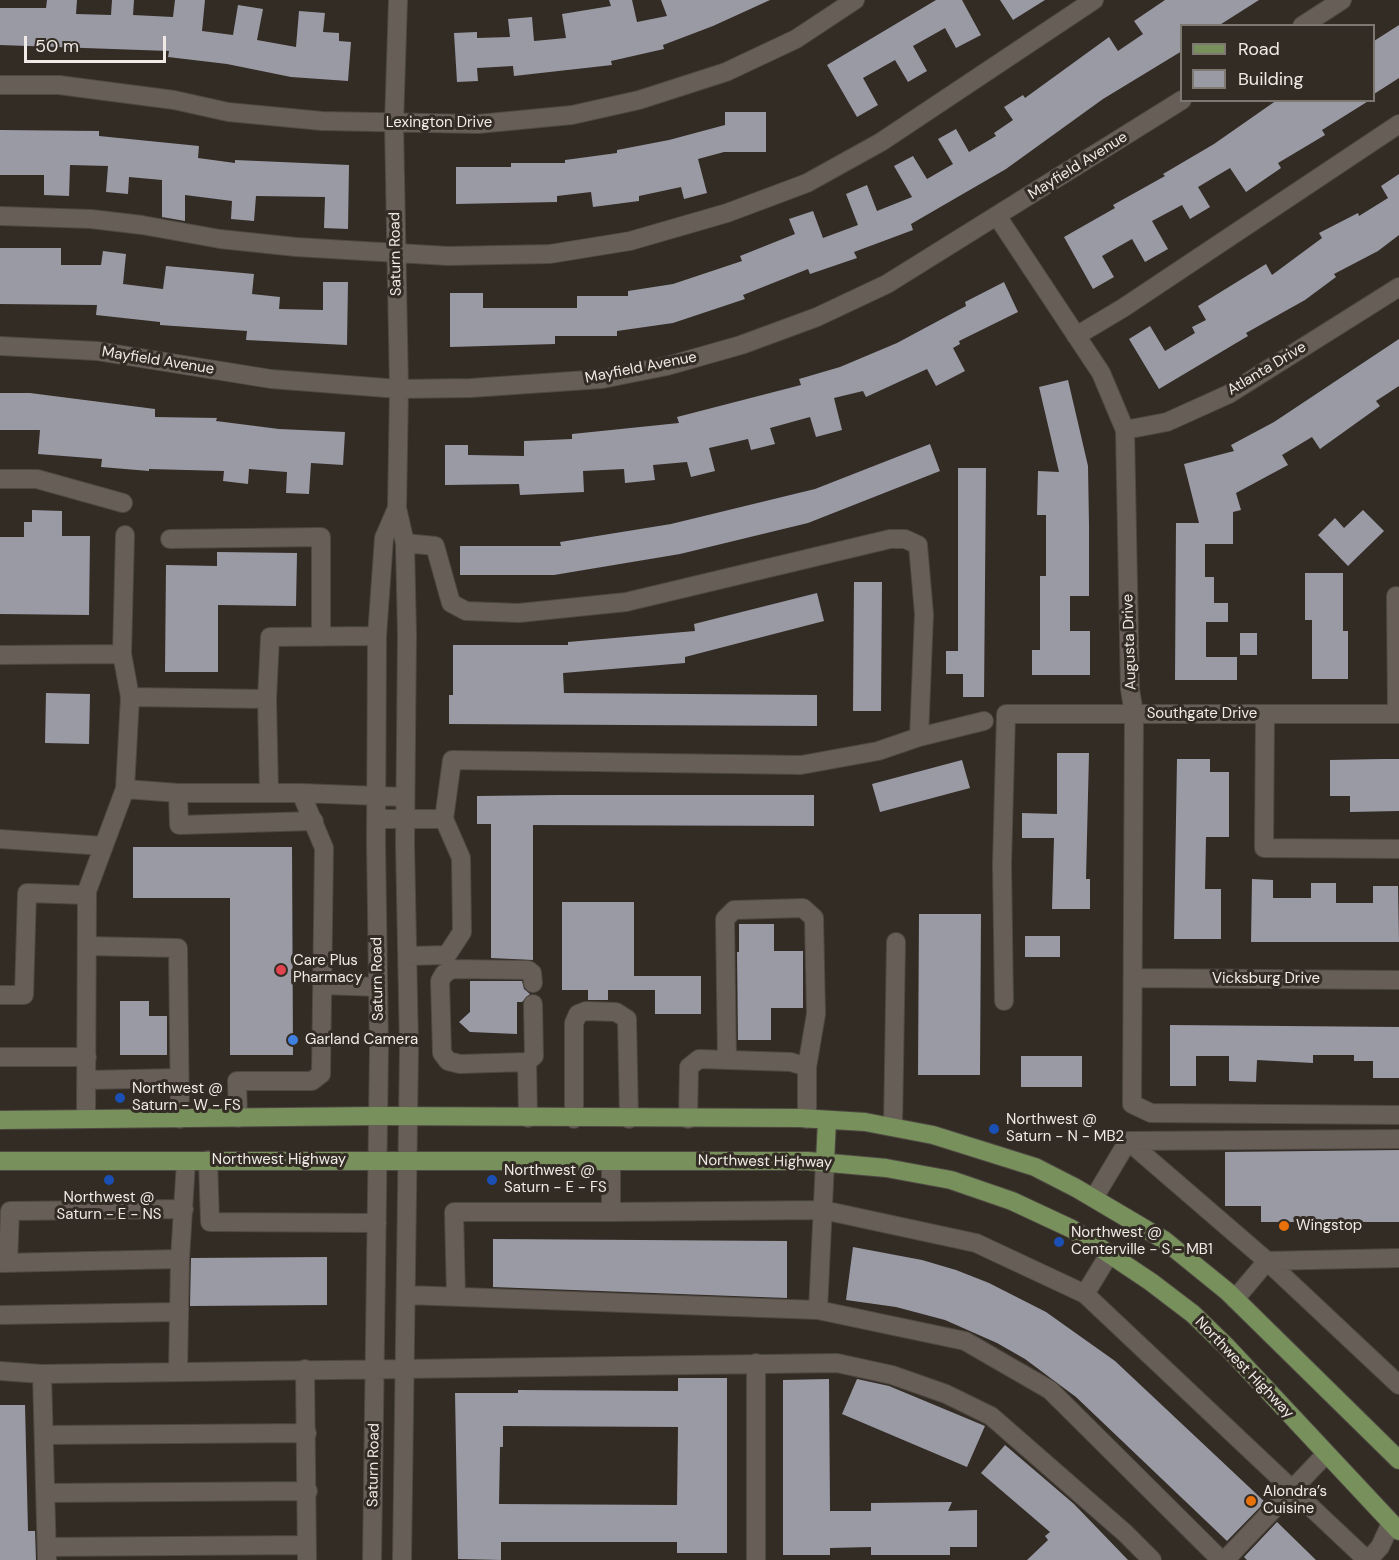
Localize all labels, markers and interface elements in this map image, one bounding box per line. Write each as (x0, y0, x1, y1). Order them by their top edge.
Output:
scale bar (27, 24, 170, 62)
legend (1180, 24, 1375, 102)
text: 50 m (35, 34, 79, 58)
text: Road (1238, 37, 1280, 61)
text: Building (1238, 67, 1303, 91)
street label: Lexington Drive (386, 114, 492, 132)
street label: Mayfield Avenue (1025, 128, 1131, 204)
street label: Saturn Road (386, 212, 406, 296)
street label: Atlanta Drive (1224, 338, 1310, 400)
street label: Mayfield Avenue (101, 343, 215, 379)
street label: Mayfield Avenue (584, 348, 698, 388)
street label: Augusta Drive (1119, 594, 1141, 690)
street label: Southgate Drive (1147, 705, 1257, 723)
street label: Saturn Road (368, 937, 388, 1021)
place label: Care Plus Pharmacy (293, 952, 362, 987)
marker: Care Plus Pharmacy (274, 963, 288, 977)
street label: Vicksburg Drive (1212, 970, 1320, 988)
place label: Garland Camera (305, 1031, 418, 1049)
marker: Garland Camera (286, 1033, 300, 1047)
place label: Northwest @ Saturn - W - FS (132, 1080, 241, 1115)
marker: Northwest @ Saturn - W - FS (113, 1091, 127, 1105)
place label: Northwest @ Saturn - N - MB2 (1006, 1111, 1124, 1146)
marker: Northwest @ Saturn - N - MB2 (987, 1122, 1001, 1136)
street label: Northwest Highway (212, 1151, 346, 1169)
street label: Northwest Highway (698, 1152, 832, 1172)
place label: Northwest @ Saturn - E - FS (504, 1162, 607, 1197)
marker: Northwest @ Saturn - E - NS (102, 1173, 116, 1187)
marker: Northwest @ Saturn - E - FS (485, 1173, 499, 1187)
place label: Northwest @ Saturn - E - NS (56, 1189, 162, 1224)
place label: Wingstop (1296, 1217, 1362, 1235)
marker: Wingstop (1277, 1219, 1291, 1233)
place label: Northwest @ Centerville - S - MB1 (1071, 1224, 1213, 1259)
marker: Northwest @ Centerville - S - MB1 (1052, 1235, 1066, 1249)
street label: Northwest Highway (1191, 1313, 1297, 1423)
street label: Saturn Road (364, 1423, 384, 1507)
place label: Alondra’s Cuisine (1263, 1483, 1327, 1518)
marker: Alondra’s Cuisine (1244, 1494, 1258, 1508)

